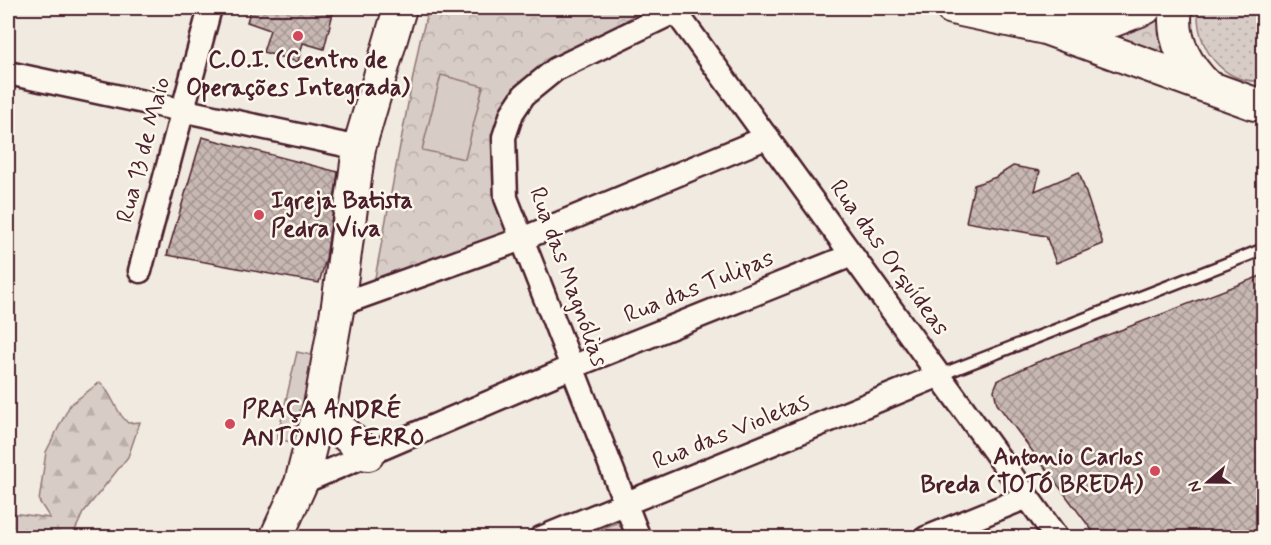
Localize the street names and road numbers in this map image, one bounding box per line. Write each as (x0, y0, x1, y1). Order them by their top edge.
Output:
street label: Rua 13 de Maio (110, 74, 178, 226)
street label: Rua das Orquídeas (822, 174, 956, 342)
street label: Rua das Magnólias (521, 183, 615, 371)
street label: Rua das Tulipas (619, 243, 779, 331)
street label: Rua das Violetas (648, 387, 814, 477)

